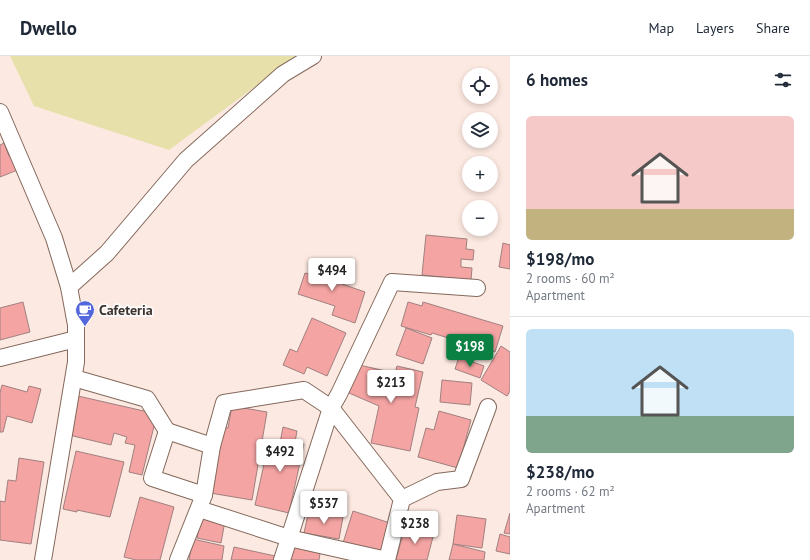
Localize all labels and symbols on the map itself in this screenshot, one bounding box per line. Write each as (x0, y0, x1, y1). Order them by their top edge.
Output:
pin: $494 (308, 258, 356, 292)
cafe icon: Cafeteria (74, 299, 96, 327)
place label: Cafeteria (99, 301, 153, 319)
pin: $198 (446, 334, 494, 368)
pin: $213 (367, 370, 415, 404)
pin: $492 (256, 439, 304, 473)
pin: $537 (300, 491, 348, 525)
pin: $238 (391, 511, 439, 545)

